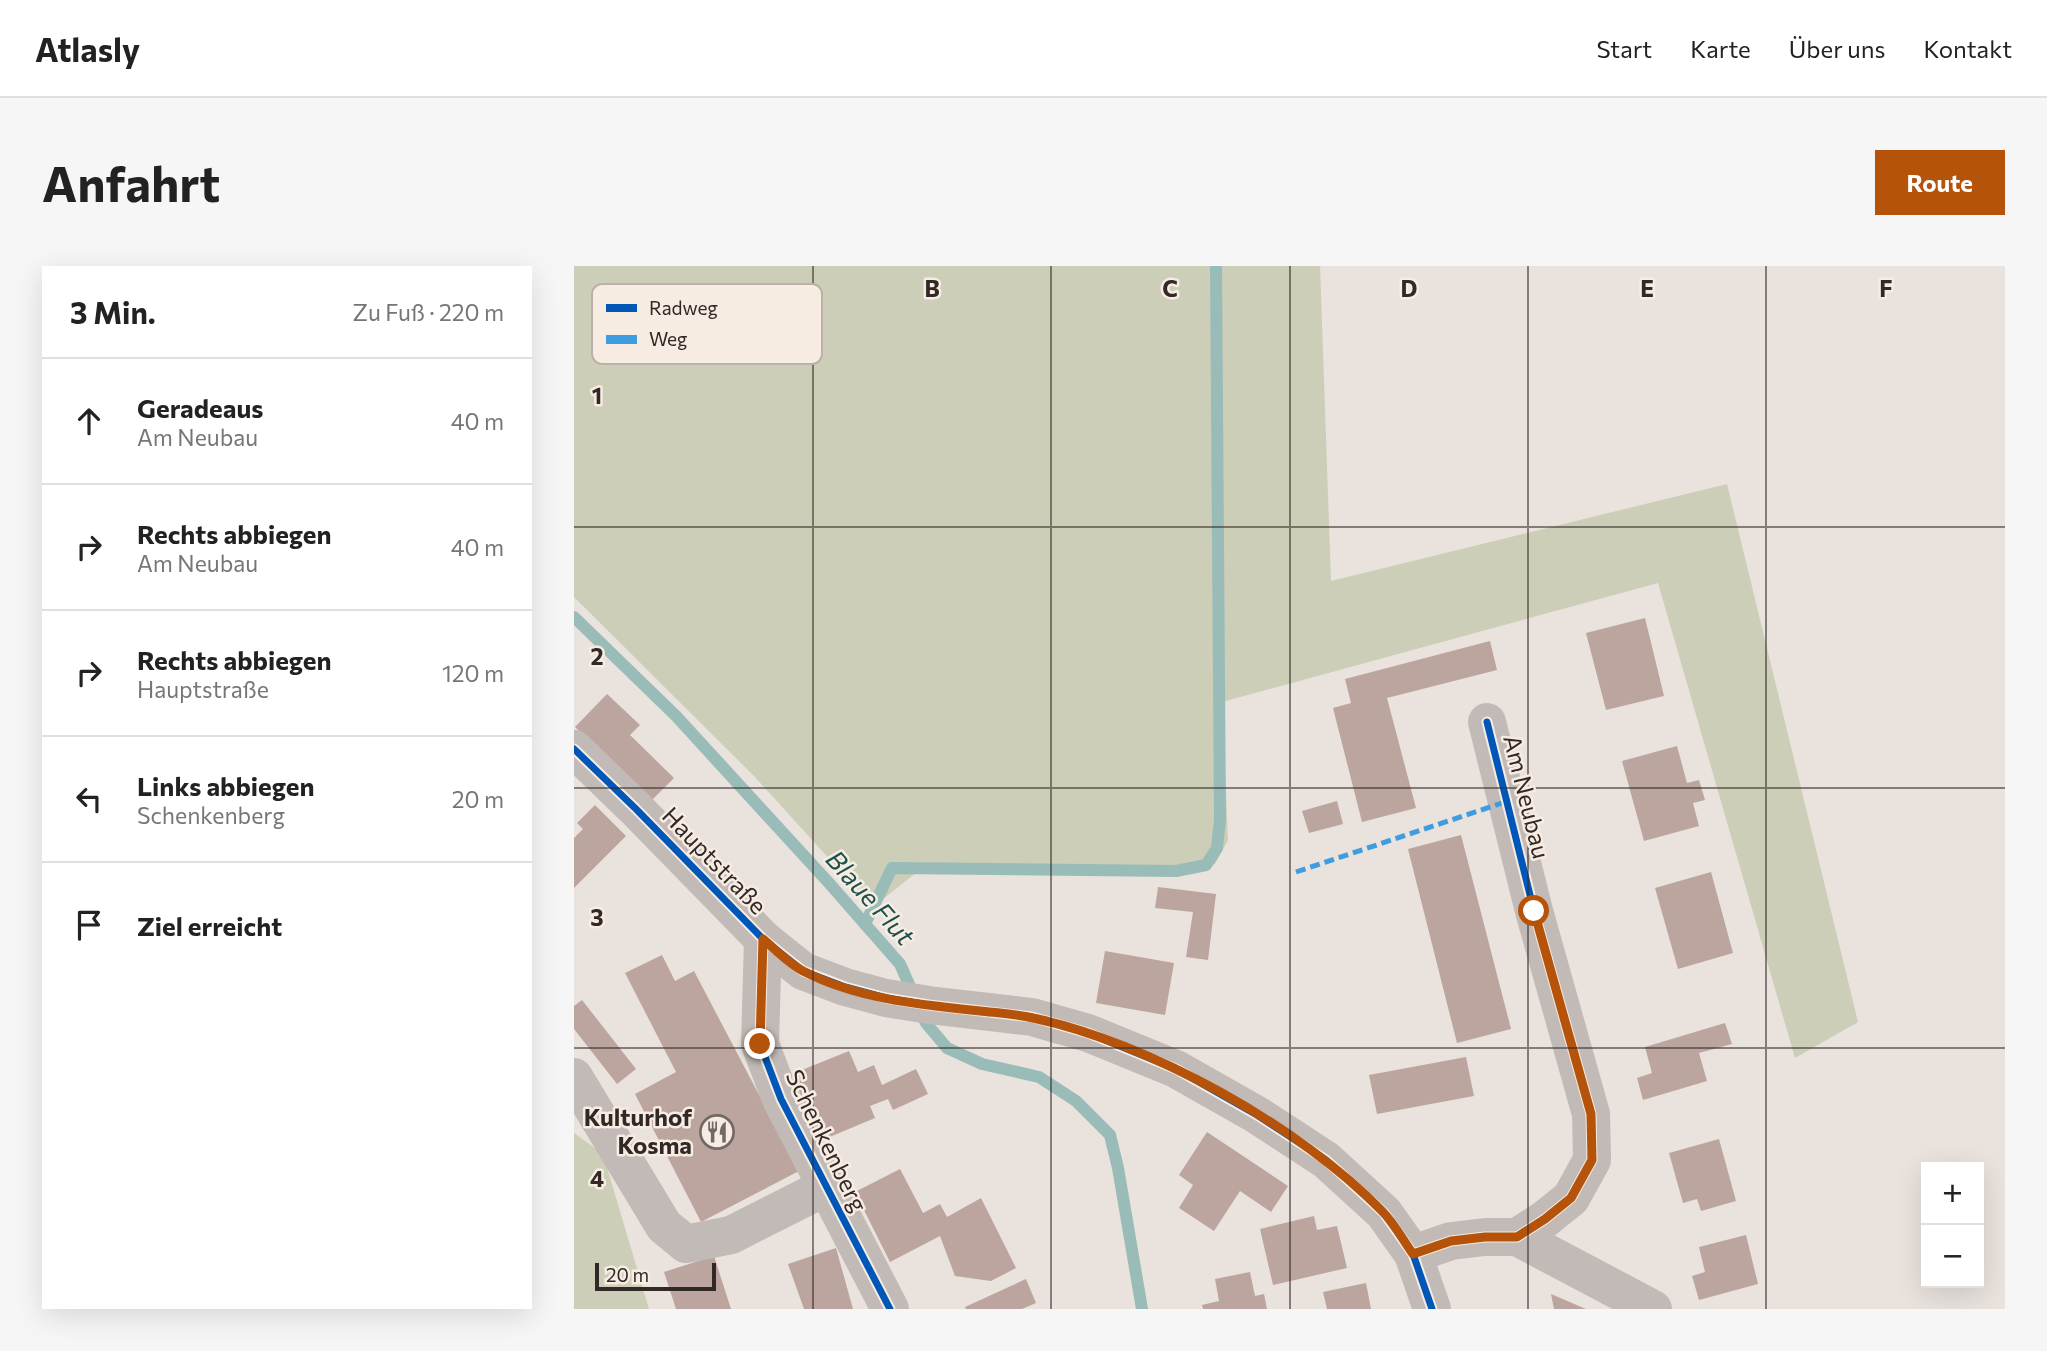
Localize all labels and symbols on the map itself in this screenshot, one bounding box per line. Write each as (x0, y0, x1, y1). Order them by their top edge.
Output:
text: B (924, 274, 940, 302)
text: C (1162, 274, 1178, 302)
text: D (1401, 274, 1418, 302)
text: E (1640, 274, 1654, 302)
text: F (1879, 274, 1893, 302)
legend (592, 284, 822, 364)
text: Radweg (649, 296, 718, 319)
text: Weg (649, 327, 687, 350)
text: 1 (592, 381, 602, 409)
text: 2 (590, 642, 604, 670)
street label: Am Neubau (1498, 732, 1557, 861)
street label: Hauptstraße (657, 800, 773, 920)
water label: Blaue Flut (820, 843, 923, 952)
route start (1518, 895, 1549, 926)
text: 3 (590, 903, 604, 931)
route end (744, 1028, 775, 1059)
street label: Schenkenberg (780, 1065, 874, 1216)
place label: Kulturhof Kosma (584, 1102, 692, 1159)
restaurant icon: Kulturhof Kosma (698, 1113, 736, 1151)
text: 4 (590, 1164, 604, 1192)
scale bar (595, 1260, 716, 1292)

